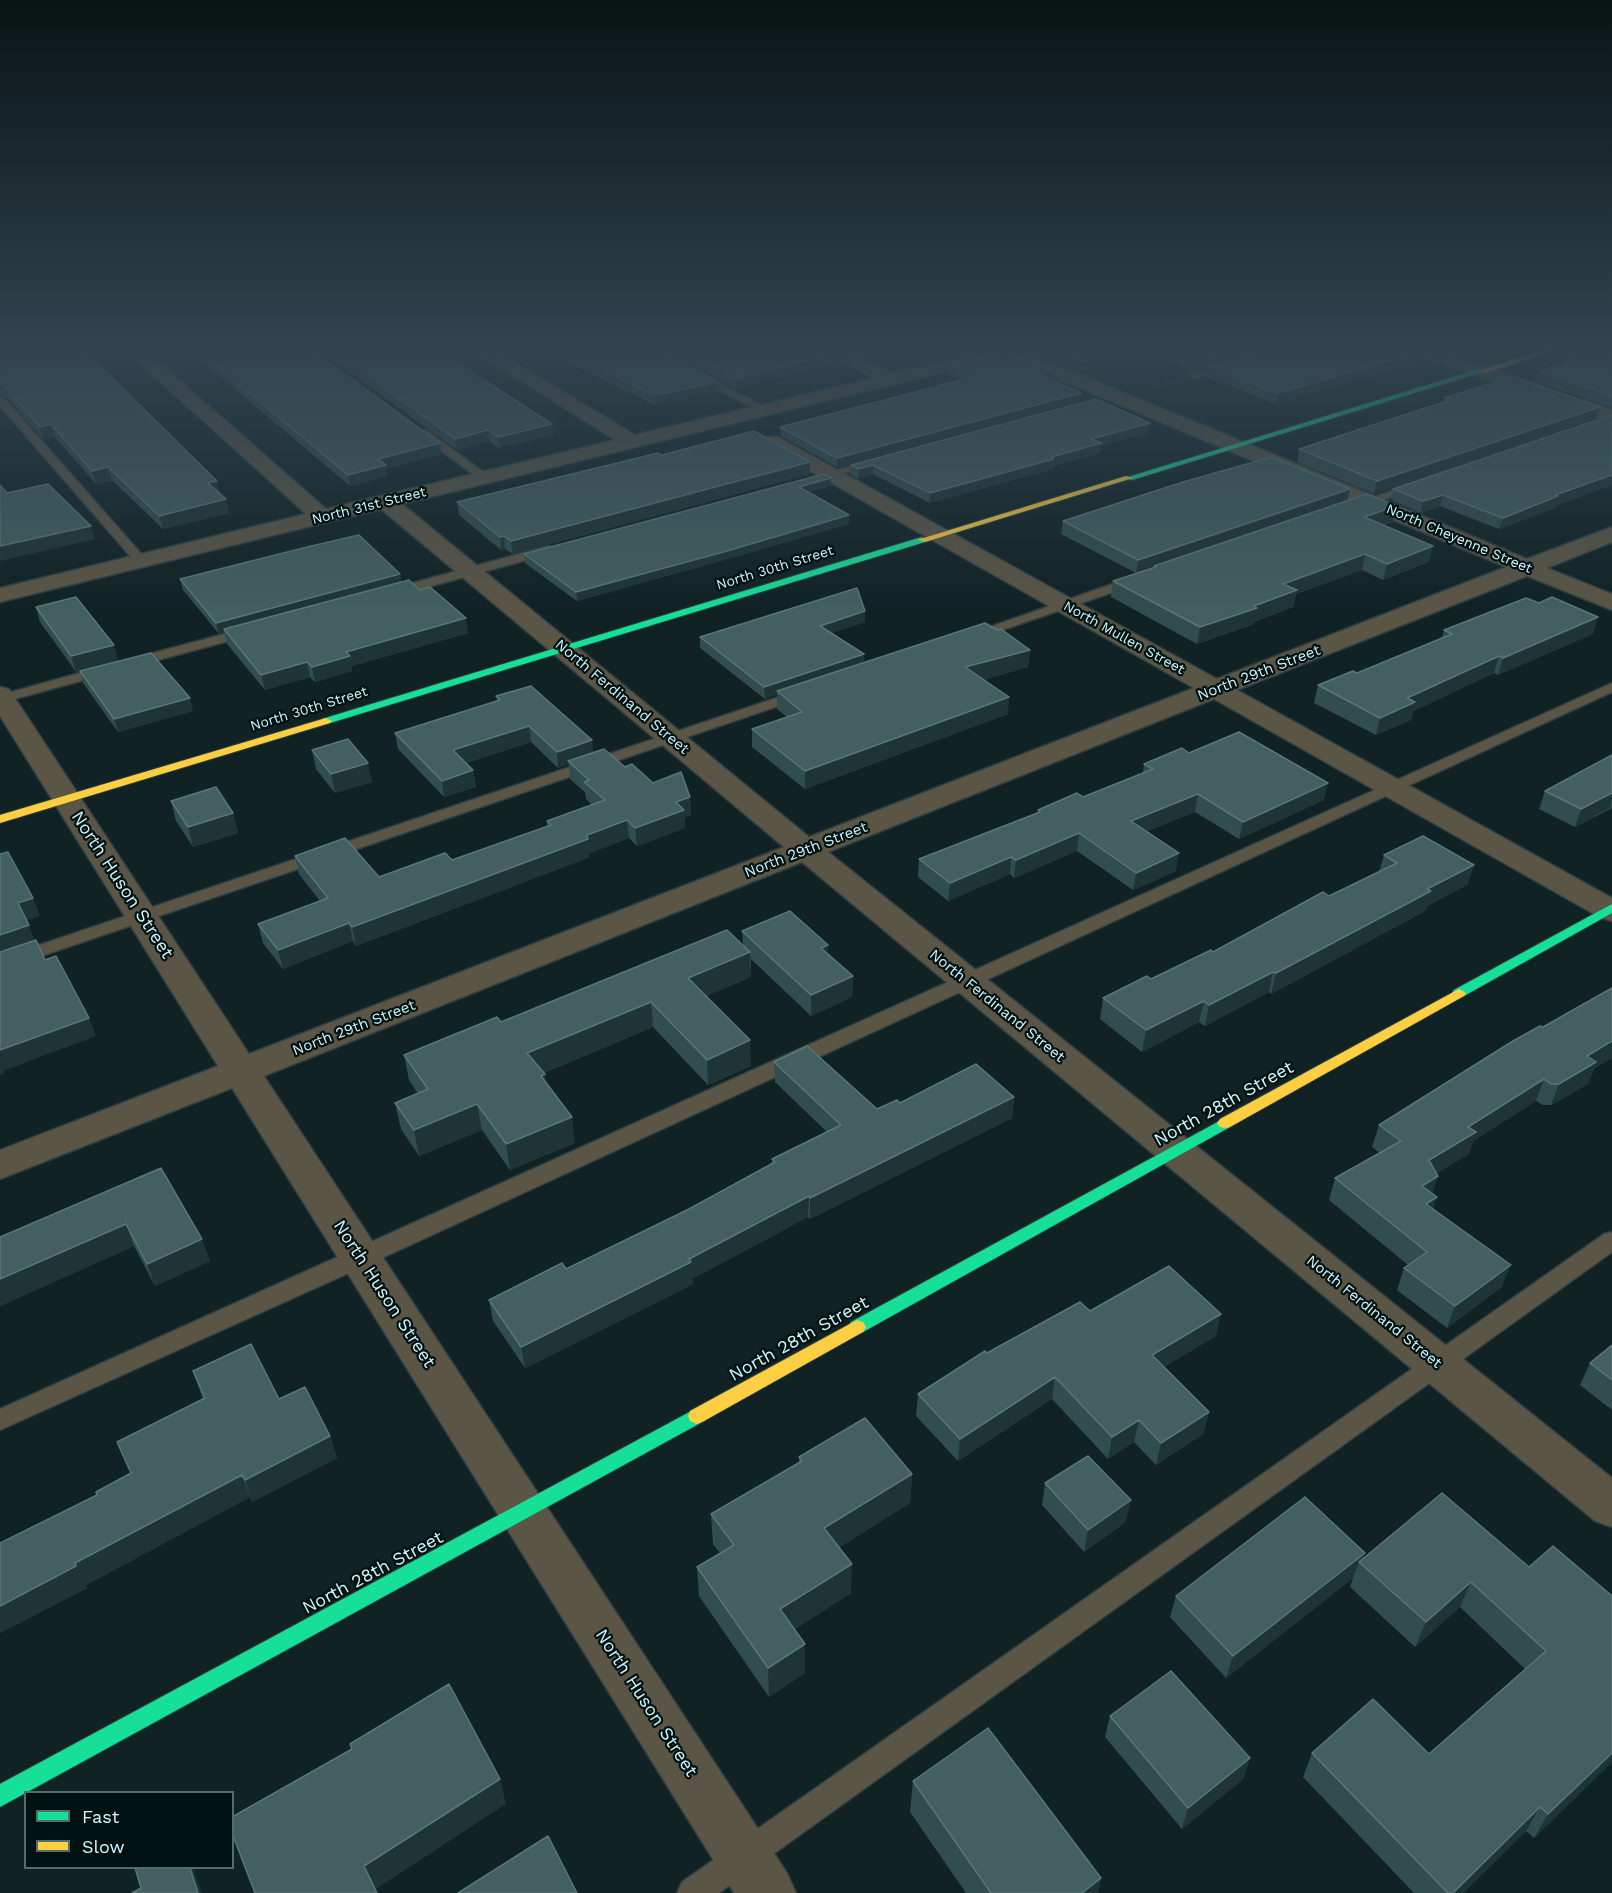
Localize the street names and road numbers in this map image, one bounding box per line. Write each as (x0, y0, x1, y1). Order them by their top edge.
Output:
street label: North 31st Street (310, 484, 428, 528)
street label: North Cheyenne Street (1384, 501, 1534, 577)
street label: North 30th Street (714, 542, 836, 594)
street label: North Mullen Street (1061, 598, 1187, 678)
street label: North Ferdinand Street (551, 636, 693, 758)
street label: North 29th Street (1195, 641, 1323, 705)
street label: North 30th Street (248, 683, 370, 735)
street label: North Huson Street (66, 807, 178, 963)
street label: North 29th Street (742, 818, 870, 882)
street label: North Ferdinand Street (926, 946, 1068, 1066)
street label: North 29th Street (290, 996, 418, 1060)
street label: North 28th Street (1151, 1057, 1297, 1151)
street label: North Huson Street (328, 1216, 440, 1372)
street label: North Ferdinand Street (1303, 1252, 1445, 1372)
street label: North 28th Street (726, 1292, 872, 1386)
street label: North 28th Street (299, 1527, 447, 1619)
street label: North Huson Street (590, 1625, 702, 1781)

